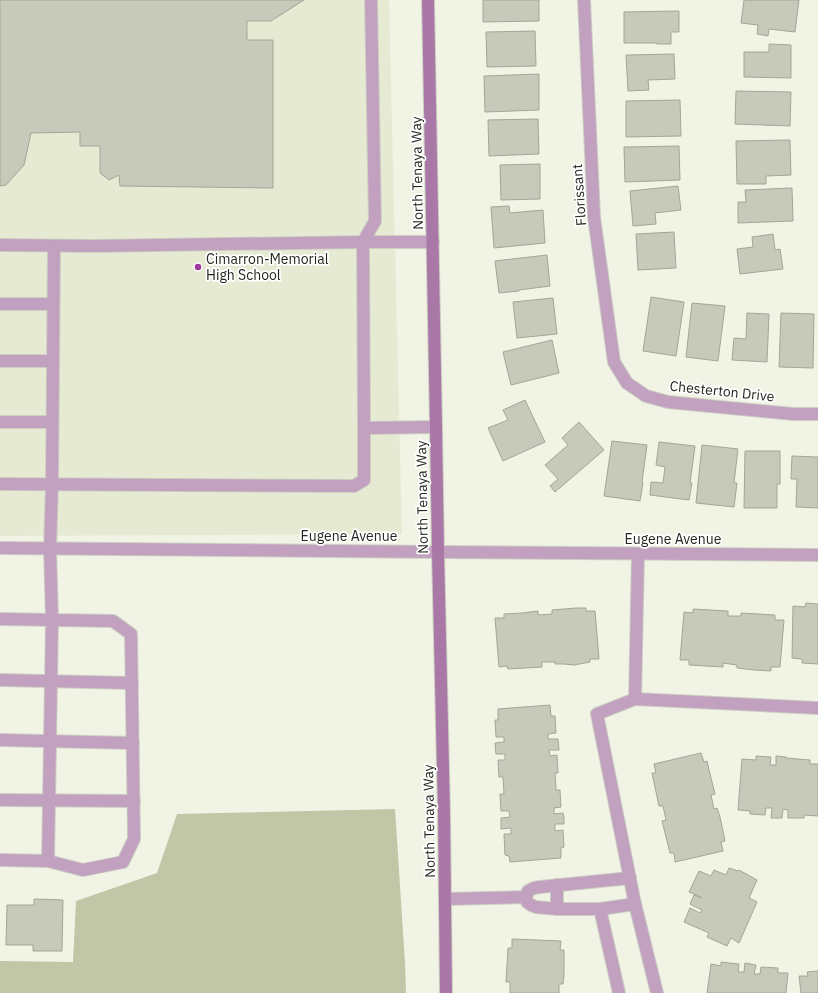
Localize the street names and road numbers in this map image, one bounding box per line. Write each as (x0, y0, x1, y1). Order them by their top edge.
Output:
street label: North Tenaya Way (407, 116, 427, 230)
street label: Florissant (568, 163, 590, 227)
street label: Chesterton Drive (669, 377, 776, 405)
street label: North Tenaya Way (412, 440, 432, 554)
street label: Eugene Avenue (301, 527, 398, 545)
street label: Eugene Avenue (625, 530, 722, 548)
street label: North Tenaya Way (419, 764, 439, 878)

